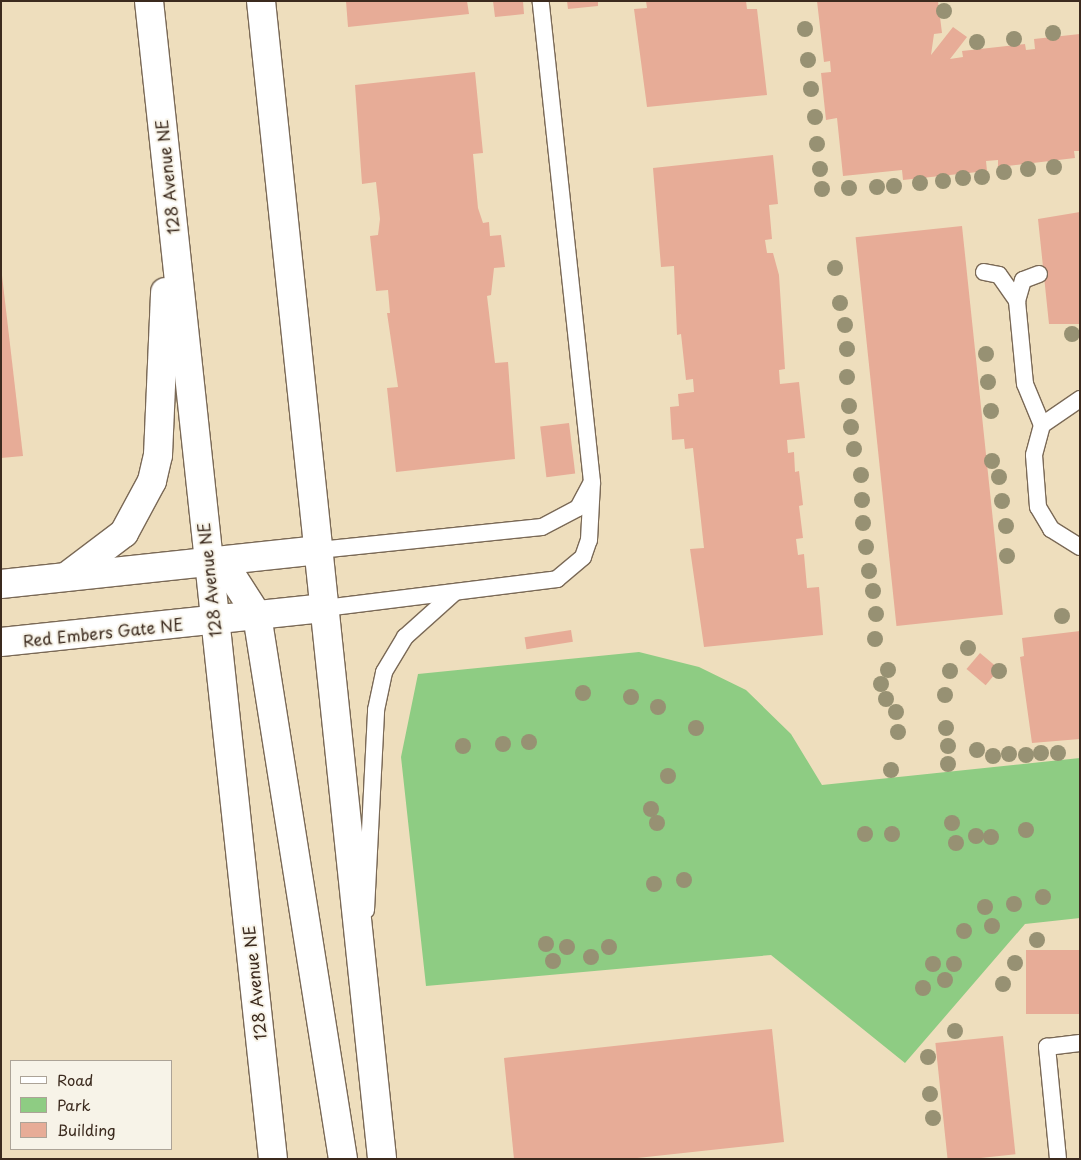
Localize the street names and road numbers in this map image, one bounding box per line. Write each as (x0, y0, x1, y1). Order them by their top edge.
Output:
street label: 128 Avenue NE (151, 118, 183, 236)
street label: 128 Avenue NE (193, 521, 225, 639)
street label: Red Embers Gate NE (22, 614, 184, 650)
street label: 128 Avenue NE (238, 924, 270, 1042)

